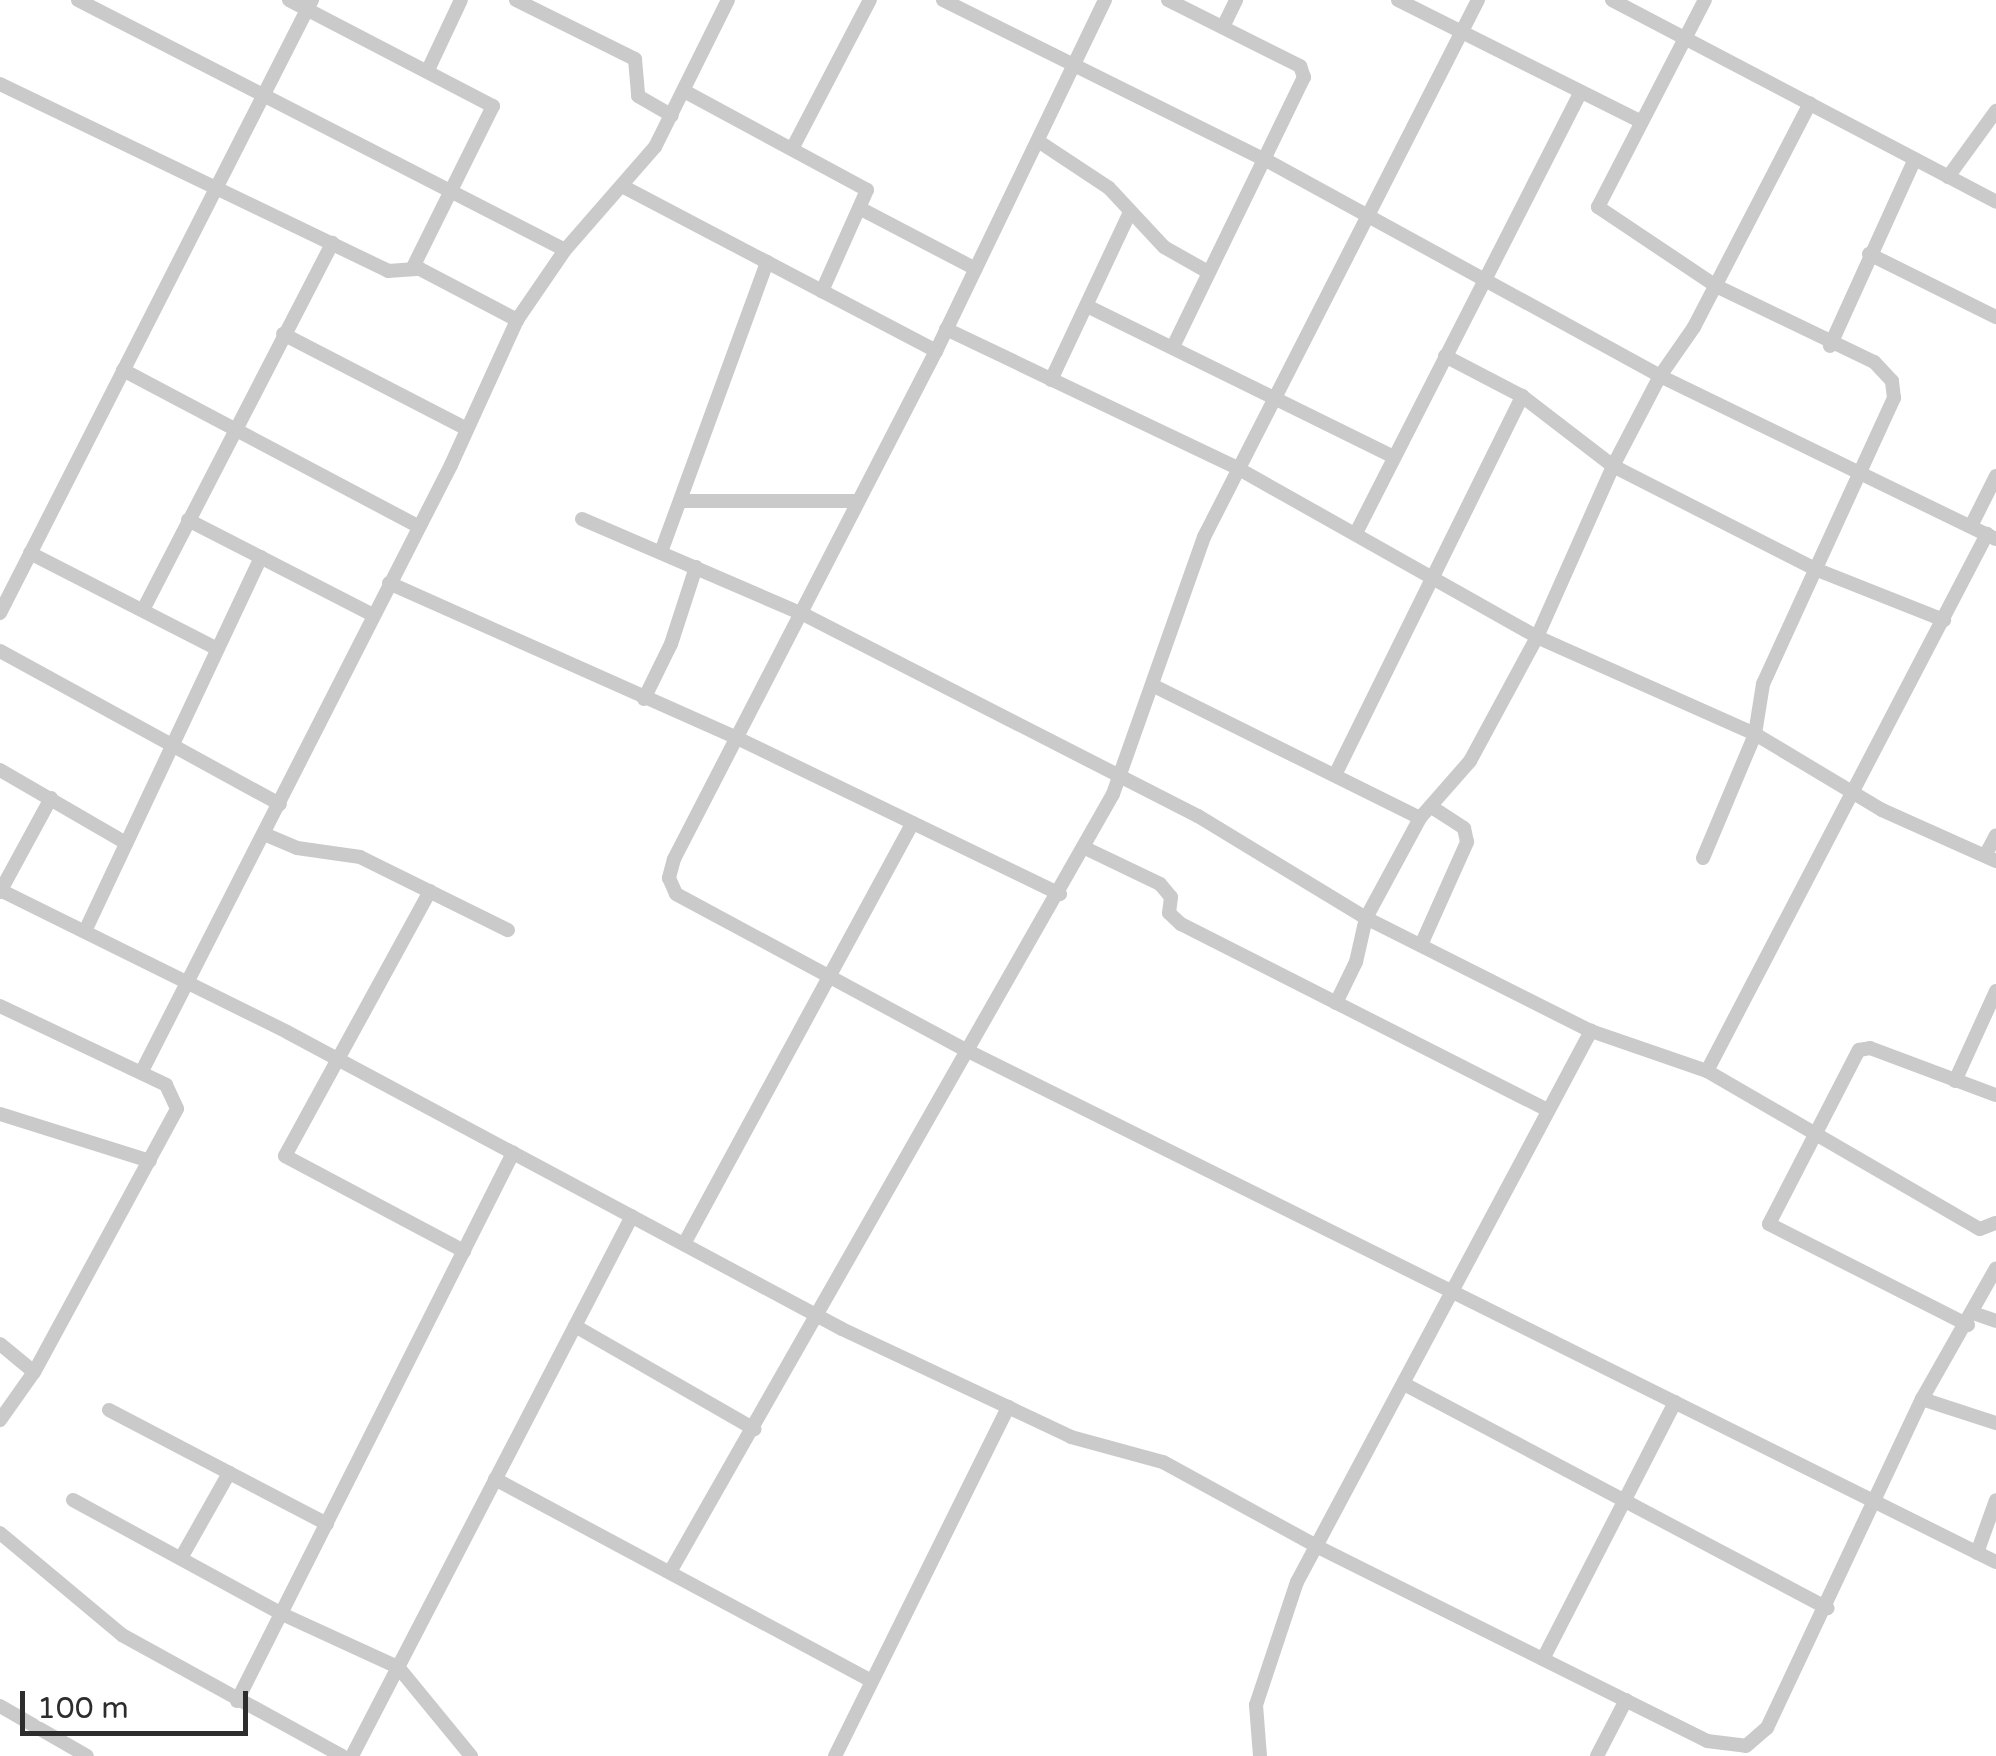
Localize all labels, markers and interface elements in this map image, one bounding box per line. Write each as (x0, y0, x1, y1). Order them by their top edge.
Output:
scale bar (25, 1671, 252, 1733)
text: 100 m (37, 1690, 129, 1727)

